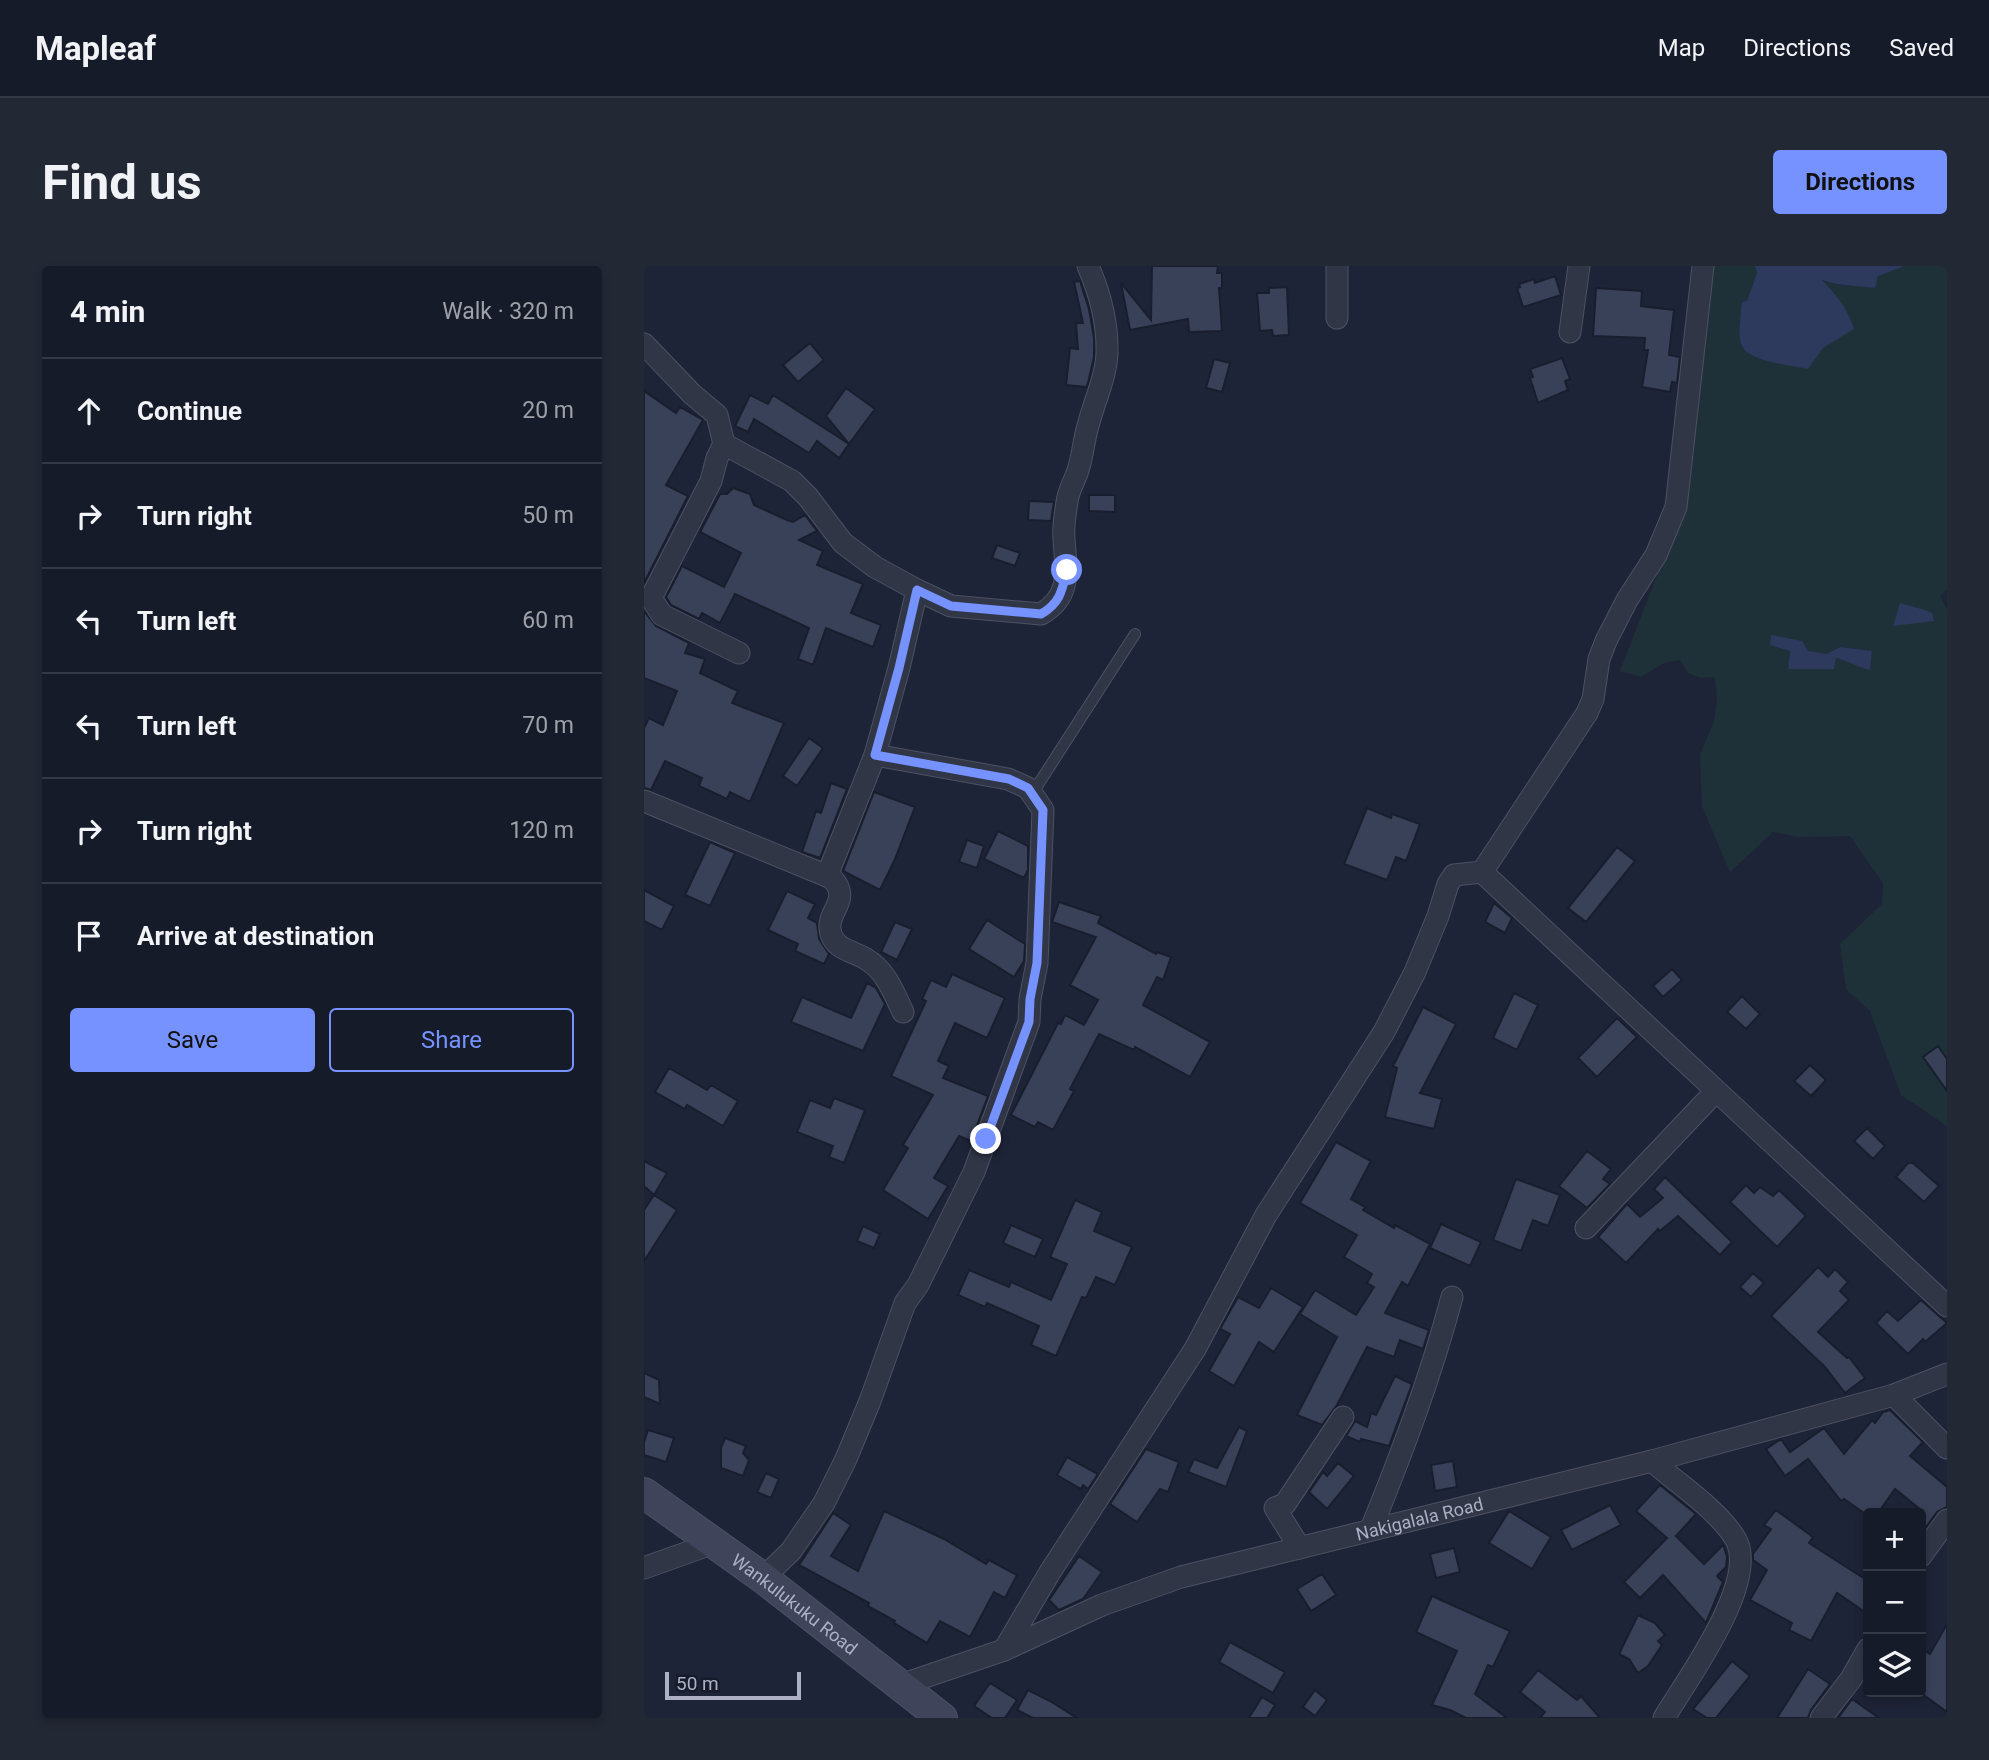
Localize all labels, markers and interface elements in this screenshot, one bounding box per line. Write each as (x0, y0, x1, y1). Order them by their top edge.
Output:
text: Mapleaf (35, 29, 156, 68)
text: Map (1658, 34, 1705, 62)
text: Directions (1743, 34, 1851, 62)
text: Saved (1889, 34, 1954, 62)
button: Directions (1773, 150, 1947, 214)
text: Find us (42, 154, 202, 211)
text: 4 min (70, 294, 145, 329)
text: Walk · 320 m (442, 298, 574, 325)
icon: ahead (70, 392, 108, 430)
text: Continue (137, 396, 242, 426)
text: 20 m (522, 397, 574, 424)
icon: right (70, 497, 108, 535)
text: Turn right (137, 501, 252, 531)
text: 50 m (522, 502, 574, 529)
route start (1051, 554, 1082, 585)
icon: left (70, 602, 108, 640)
text: Turn left (137, 606, 236, 636)
text: 60 m (522, 607, 574, 634)
icon: left (70, 707, 108, 745)
text: Turn left (137, 711, 236, 741)
text: 70 m (522, 712, 574, 739)
icon: right (70, 812, 108, 850)
text: Turn right (137, 816, 252, 846)
text: 120 m (509, 817, 574, 844)
icon: arrive (70, 917, 108, 955)
text: Arrive at destination (137, 921, 374, 951)
button: Save (70, 1008, 315, 1072)
button: Share (329, 1008, 574, 1072)
route end (970, 1123, 1001, 1154)
street label: Nakigalala Road (1354, 1493, 1485, 1544)
map controls (1863, 1508, 1926, 1697)
button: + (1863, 1508, 1926, 1571)
street label: Wankulukuku Road (728, 1549, 862, 1658)
button: − (1863, 1571, 1926, 1634)
button: layers (1863, 1634, 1926, 1697)
scale bar (665, 1669, 802, 1701)
text: 50 m (676, 1672, 719, 1695)

